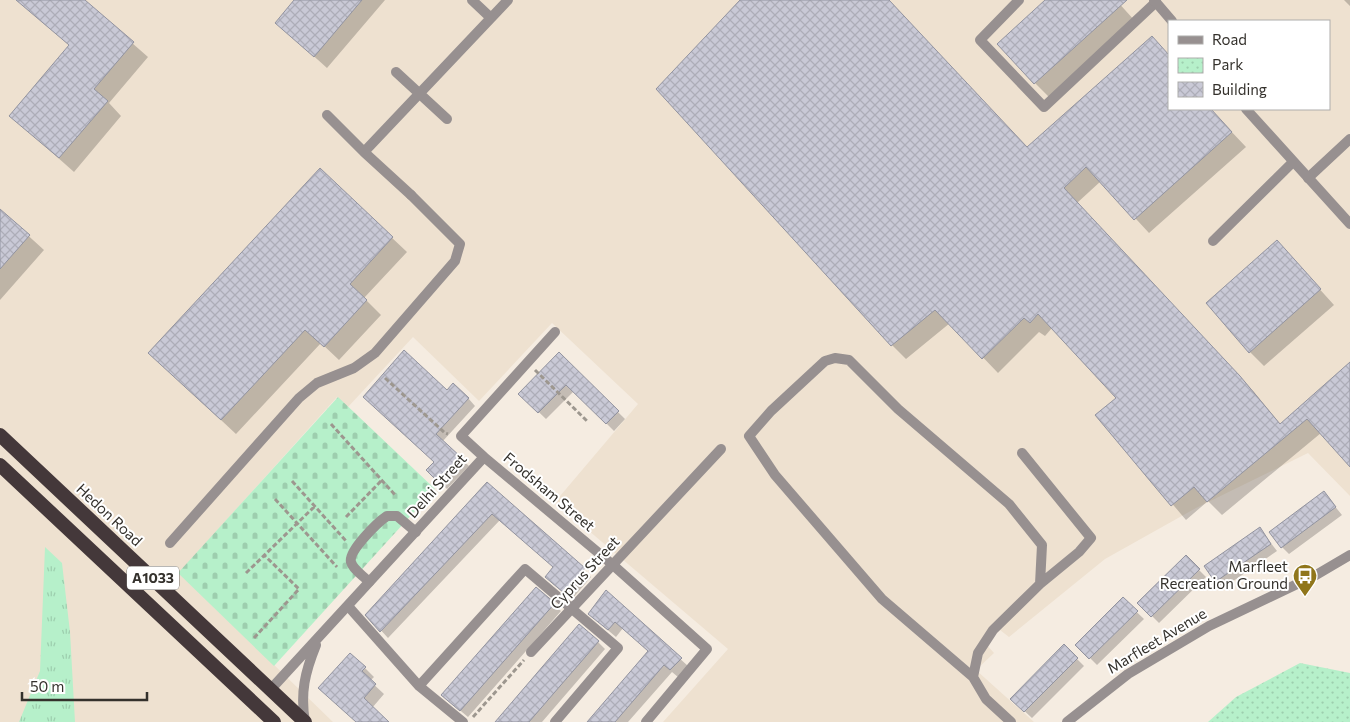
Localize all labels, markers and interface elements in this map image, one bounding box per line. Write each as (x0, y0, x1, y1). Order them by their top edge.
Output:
legend (1168, 20, 1330, 110)
text: Road (1212, 30, 1247, 48)
text: Park (1212, 55, 1243, 73)
text: Building (1212, 80, 1267, 98)
street label: Frodsham Street (500, 448, 599, 535)
street label: Delhi Street (403, 449, 470, 521)
street label: Hedon Road (73, 479, 146, 549)
street label: Cyprus Street (546, 532, 623, 612)
place label: Marfleet Recreation Ground (1160, 557, 1288, 592)
bus stop icon: Marfleet Recreation Ground (1292, 563, 1318, 597)
road number: A1033 (127, 566, 179, 590)
street label: Marfleet Avenue (1104, 603, 1209, 677)
scale bar (22, 670, 148, 702)
text: 50 m (30, 677, 64, 695)

